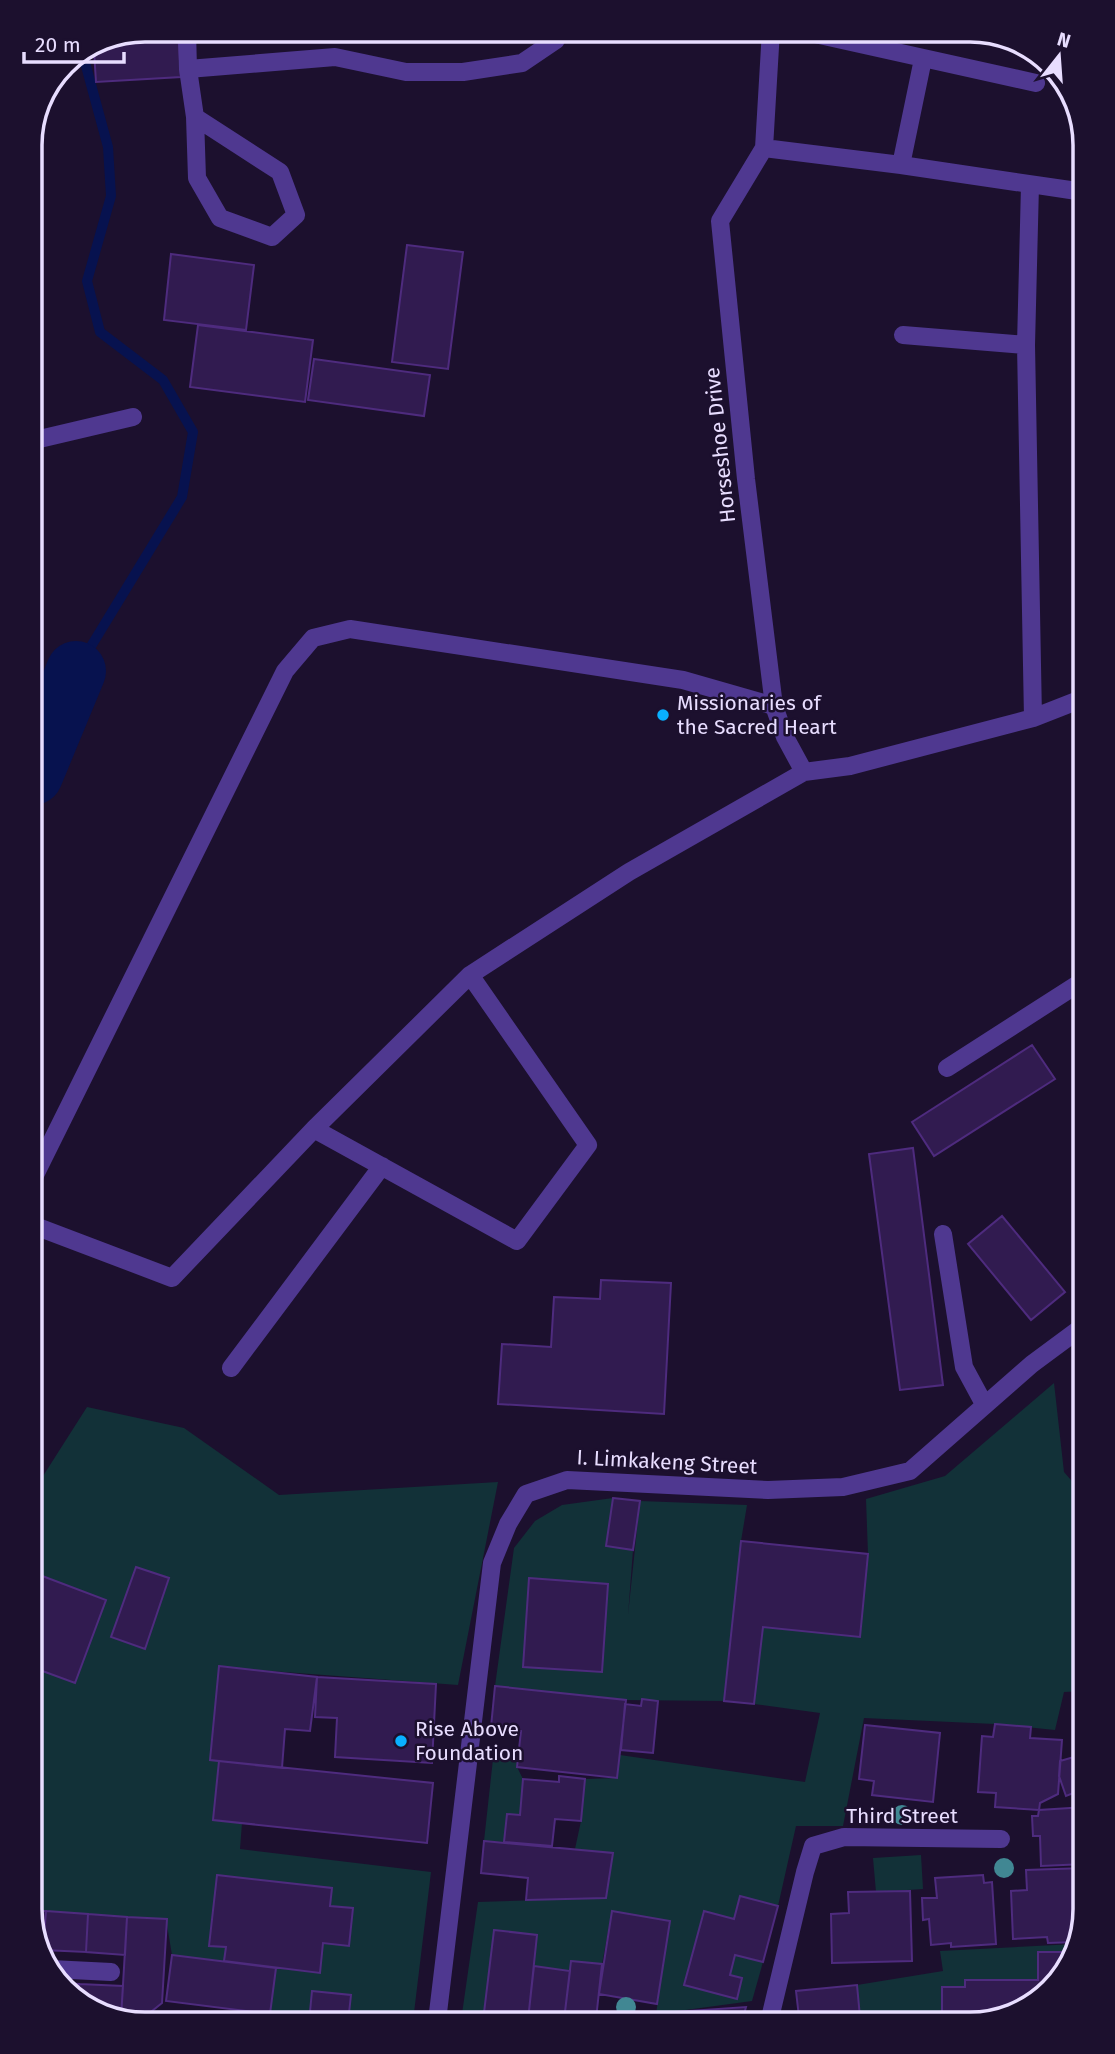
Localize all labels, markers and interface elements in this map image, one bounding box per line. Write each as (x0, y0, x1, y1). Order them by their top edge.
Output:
scale bar (24, 21, 124, 65)
north arrow (1024, 21, 1094, 91)
text: N (1054, 27, 1073, 53)
text: 20 m (35, 32, 81, 58)
street label: Horseshoe Drive (699, 366, 741, 524)
place label: Missionaries of the Sacred Heart (677, 690, 837, 740)
marker: Missionaries of the Sacred Heart (655, 707, 671, 723)
street label: I. Limkakeng Street (576, 1444, 758, 1480)
place label: Rise Above Foundation (415, 1716, 523, 1766)
marker: Rise Above Foundation (393, 1733, 409, 1749)
street label: Third Street (846, 1803, 958, 1829)

